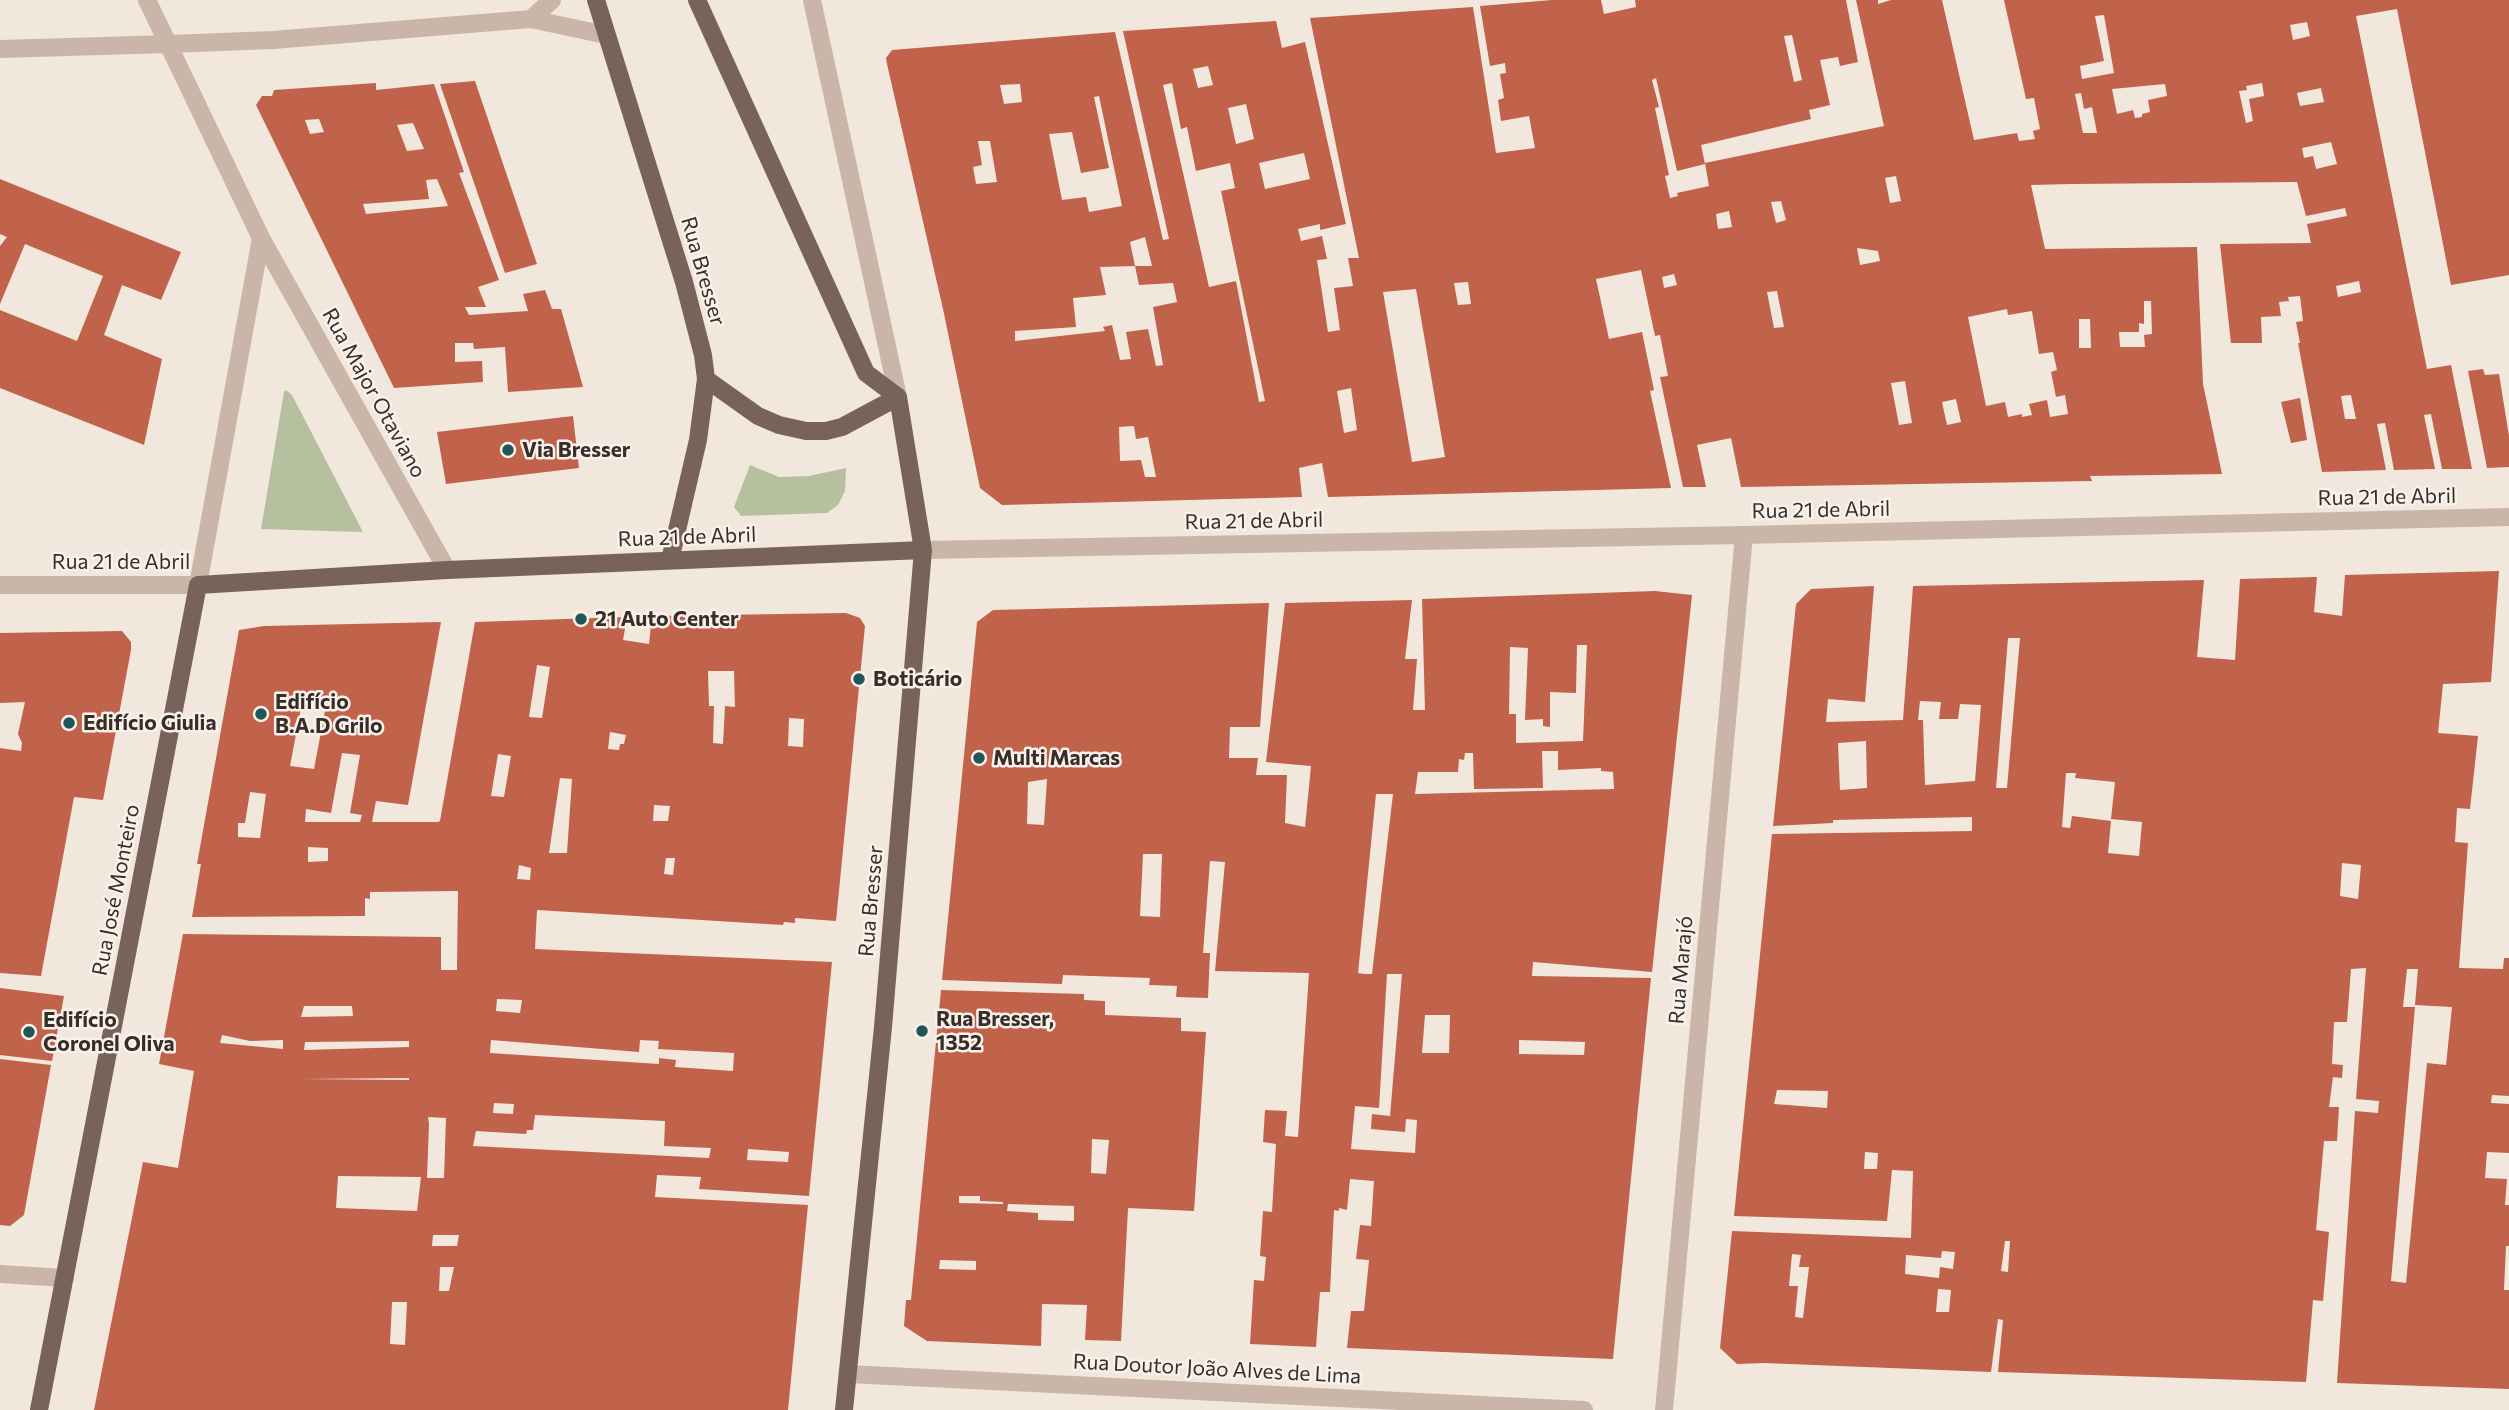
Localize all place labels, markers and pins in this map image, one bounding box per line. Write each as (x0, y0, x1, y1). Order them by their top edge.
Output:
place label: Via Bresser (522, 437, 630, 463)
marker: Via Bresser (500, 442, 516, 458)
place label: 21 Auto Center (595, 606, 739, 632)
marker: 21 Auto Center (573, 611, 589, 627)
place label: Boticário (873, 666, 962, 692)
marker: Boticário (851, 671, 867, 687)
place label: Edifício B.A.D Grilo (275, 689, 383, 739)
marker: Edifício B.A.D Grilo (253, 706, 269, 722)
place label: Edifício Giulia (83, 710, 216, 736)
marker: Edifício Giulia (61, 715, 77, 731)
place label: Multi Marcas (993, 745, 1120, 771)
marker: Multi Marcas (971, 750, 987, 766)
place label: Rua Bresser, 1352 (936, 1006, 1054, 1056)
place label: Edifício Coronel Oliva (43, 1007, 175, 1057)
marker: Rua Bresser, 1352 (914, 1023, 930, 1039)
marker: Edifício Coronel Oliva (21, 1024, 37, 1040)

